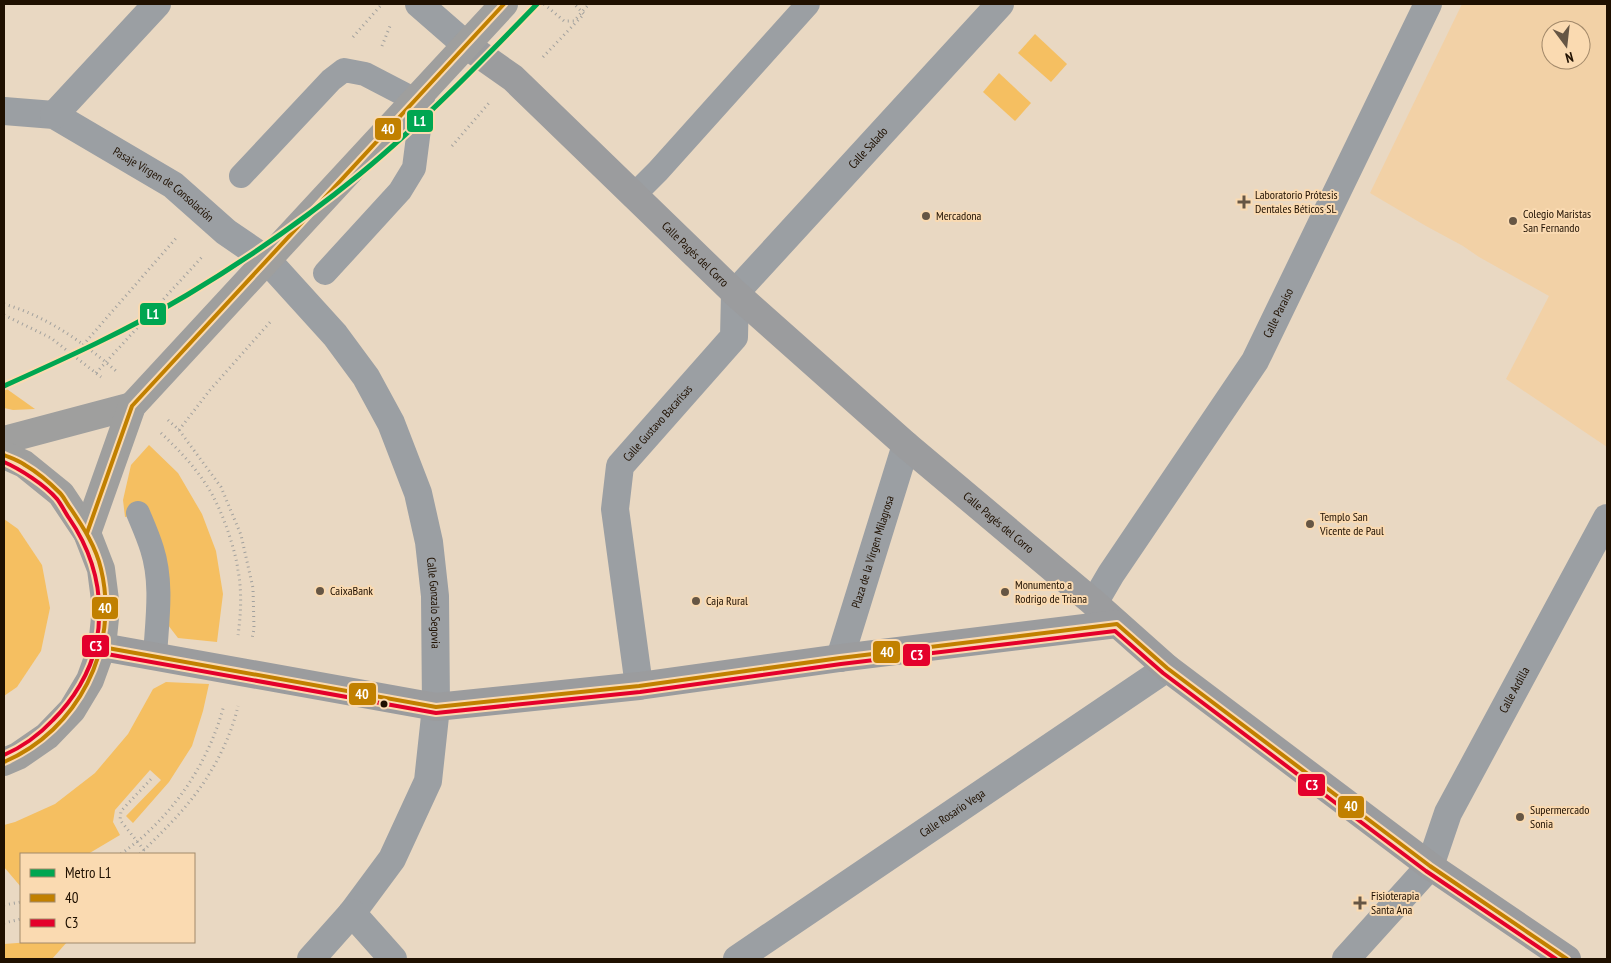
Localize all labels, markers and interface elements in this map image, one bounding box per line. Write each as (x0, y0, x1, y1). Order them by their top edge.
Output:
north arrow (1541, 20, 1591, 70)
text: N (1563, 48, 1575, 67)
line badge: L1 (406, 109, 434, 133)
text: L1 (414, 112, 426, 130)
line badge: 40 (374, 117, 402, 141)
text: 40 (381, 120, 395, 138)
street label: Calle Salado (845, 124, 891, 171)
street label: Pasaje Virgen de Consolación (110, 143, 217, 225)
place label: Laboratorio Prótesis Dentales Béticos SL (1255, 187, 1338, 216)
marker: Laboratorio Prótesis Dentales Béticos SL (1237, 195, 1251, 209)
place label: Colegio Maristas San Fernando (1523, 206, 1591, 235)
place label: Mercadona (936, 208, 982, 223)
marker: Mercadona (920, 210, 932, 222)
marker: Colegio Maristas San Fernando (1507, 215, 1519, 227)
street label: Calle Pagés del Corro (659, 218, 732, 290)
street label: Calle Paraíso (1259, 286, 1296, 340)
line badge: L1 (139, 302, 167, 326)
text: L1 (147, 305, 159, 323)
street label: Calle Gustavo Bacarisas (620, 381, 695, 464)
street label: Calle Pagés del Corro (960, 488, 1037, 556)
street label: Plaza de la Virgen Milagrosa (848, 493, 897, 610)
place label: Templo San Vicente de Paul (1319, 509, 1384, 538)
marker: Templo San Vicente de Paul (1304, 518, 1316, 530)
street label: Calle Gonzalo Segovia (424, 556, 443, 649)
place label: Monumento a Rodrigo de Triana (1015, 577, 1087, 606)
place label: CaixaBank (330, 583, 373, 598)
marker: CaixaBank (314, 585, 326, 597)
marker: Monumento a Rodrigo de Triana (999, 586, 1011, 598)
place label: Caja Rural (706, 593, 748, 608)
marker: Caja Rural (690, 595, 702, 607)
line badge: 40 (91, 596, 119, 620)
text: 40 (98, 599, 112, 617)
line badge: C3 (81, 634, 110, 658)
text: C3 (89, 637, 103, 655)
line badge: 40 (872, 640, 901, 664)
text: 40 (880, 643, 894, 661)
line badge: C3 (902, 643, 931, 667)
text: C3 (910, 646, 924, 664)
street label: Calle Ardilla (1495, 664, 1532, 715)
line badge: 40 (348, 682, 377, 706)
text: 40 (355, 685, 369, 703)
unlabelled marker (379, 699, 389, 709)
line badge: C3 (1297, 773, 1326, 797)
text: C3 (1305, 776, 1319, 794)
street label: Calle Rosario Vega (916, 785, 988, 840)
line badge: 40 (1337, 795, 1365, 819)
text: 40 (1344, 797, 1358, 815)
place label: Supermercado Sonia (1530, 802, 1589, 831)
marker: Supermercado Sonia (1514, 811, 1526, 823)
legend (20, 853, 195, 943)
text: Metro L1 (65, 863, 112, 882)
text: 40 (65, 888, 79, 907)
place label: Fisioterapia Santa Ana (1371, 888, 1419, 917)
marker: Fisioterapia Santa Ana (1353, 896, 1367, 910)
text: C3 (65, 913, 79, 932)

